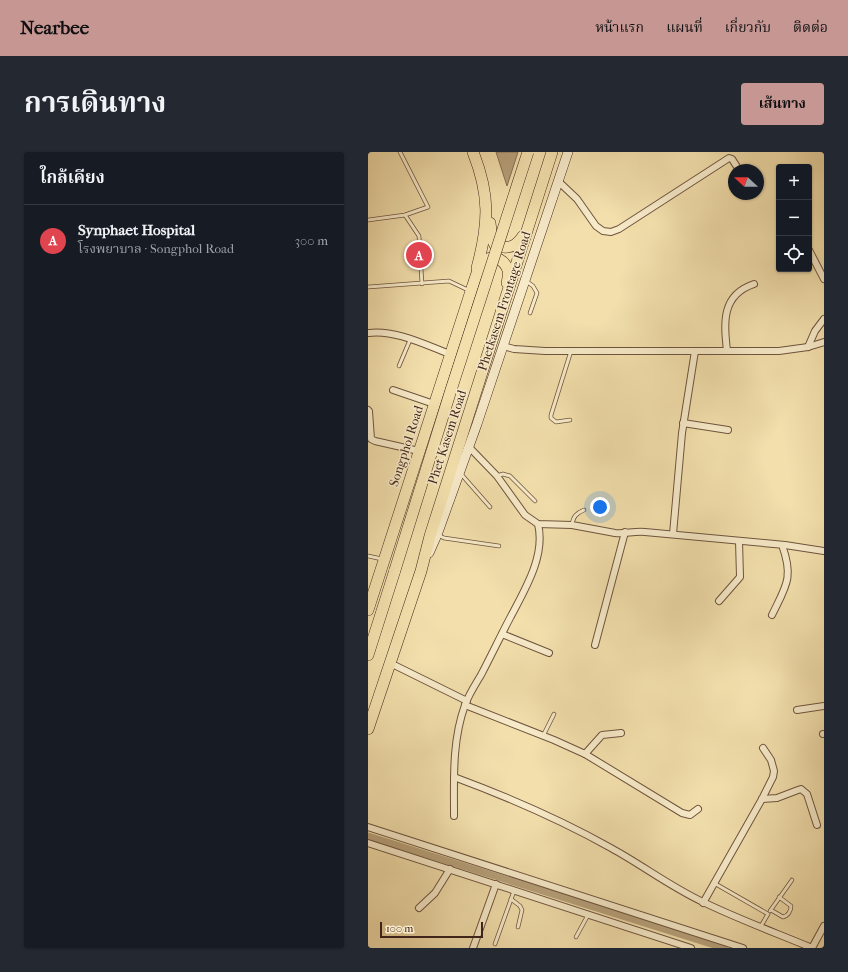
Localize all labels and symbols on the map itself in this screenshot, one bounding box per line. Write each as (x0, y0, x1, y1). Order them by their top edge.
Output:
north arrow (728, 164, 764, 200)
street label: Phetkasem Frontage Road (474, 228, 534, 373)
pin: A (406, 240, 432, 270)
street label: Phet Kasem Road (425, 387, 470, 486)
street label: Songphol Road (386, 403, 426, 488)
your location (590, 497, 610, 517)
scale bar (380, 920, 483, 939)

